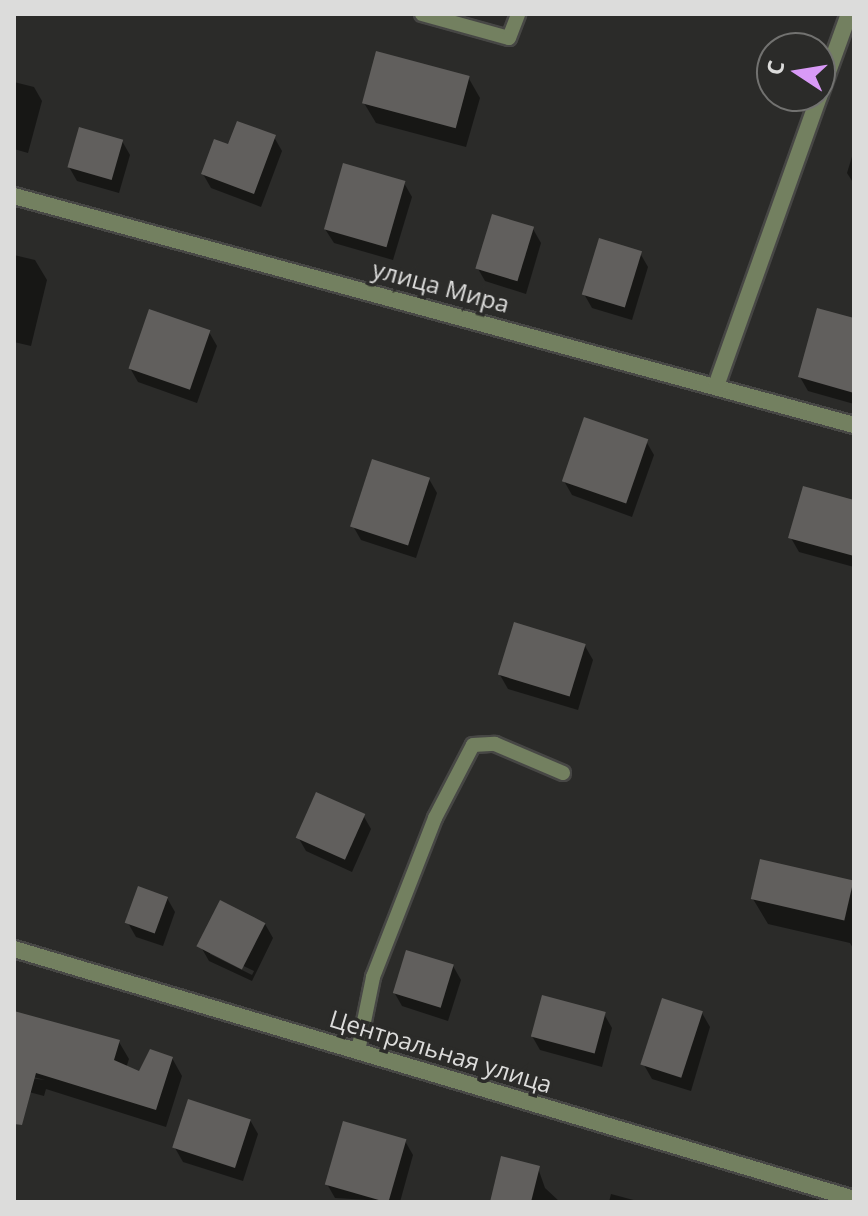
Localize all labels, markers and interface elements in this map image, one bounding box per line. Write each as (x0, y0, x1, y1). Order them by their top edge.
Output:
north arrow (756, 32, 836, 112)
text: С (758, 57, 791, 77)
street label: улица Мира (369, 254, 513, 318)
street label: Центральная улица (326, 1003, 556, 1099)

